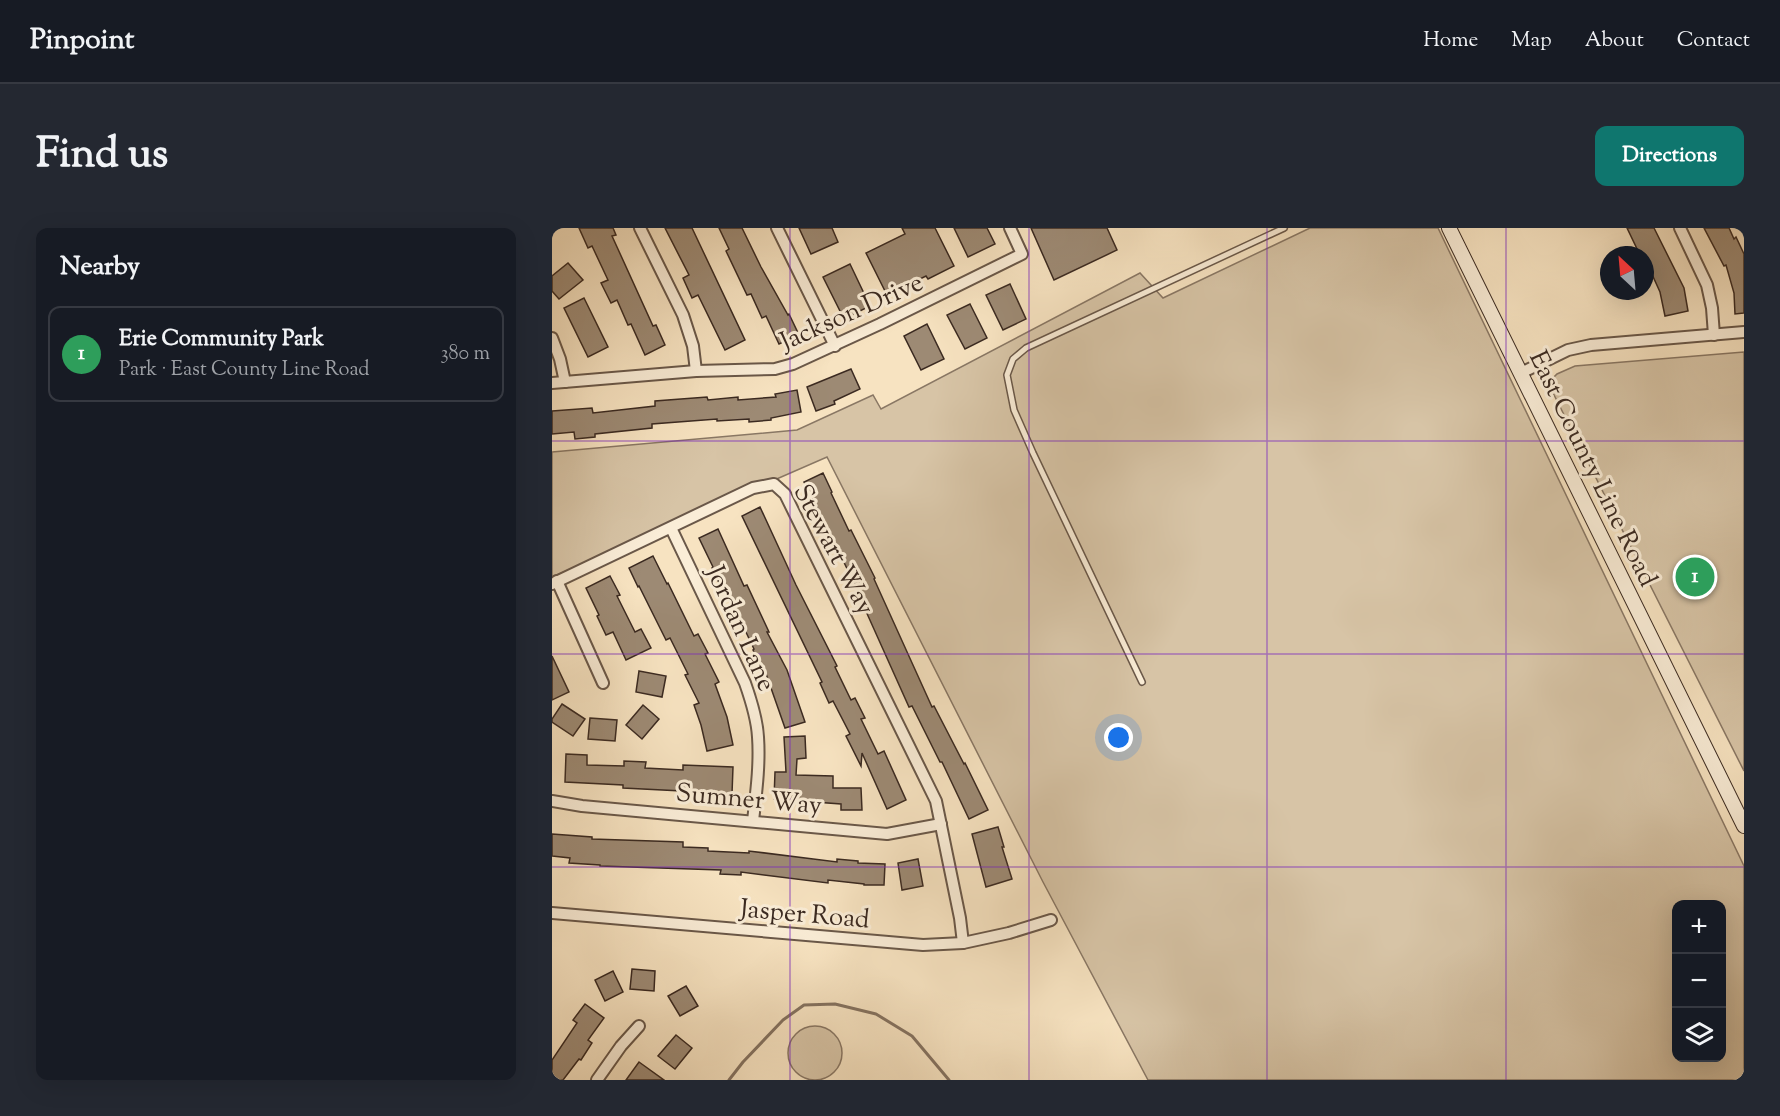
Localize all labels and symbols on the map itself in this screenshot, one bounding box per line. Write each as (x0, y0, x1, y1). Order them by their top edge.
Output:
north arrow (1600, 246, 1654, 300)
street label: Jackson Drive (773, 265, 929, 362)
street label: East County Line Road (1518, 345, 1665, 594)
street label: Stewart Way (783, 478, 883, 622)
pin: 1 (1676, 554, 1714, 600)
street label: Jordan Lane (695, 558, 784, 698)
your location (1104, 723, 1133, 752)
street label: Sumner Way (674, 776, 823, 825)
street label: Jasper Road (736, 891, 871, 940)

